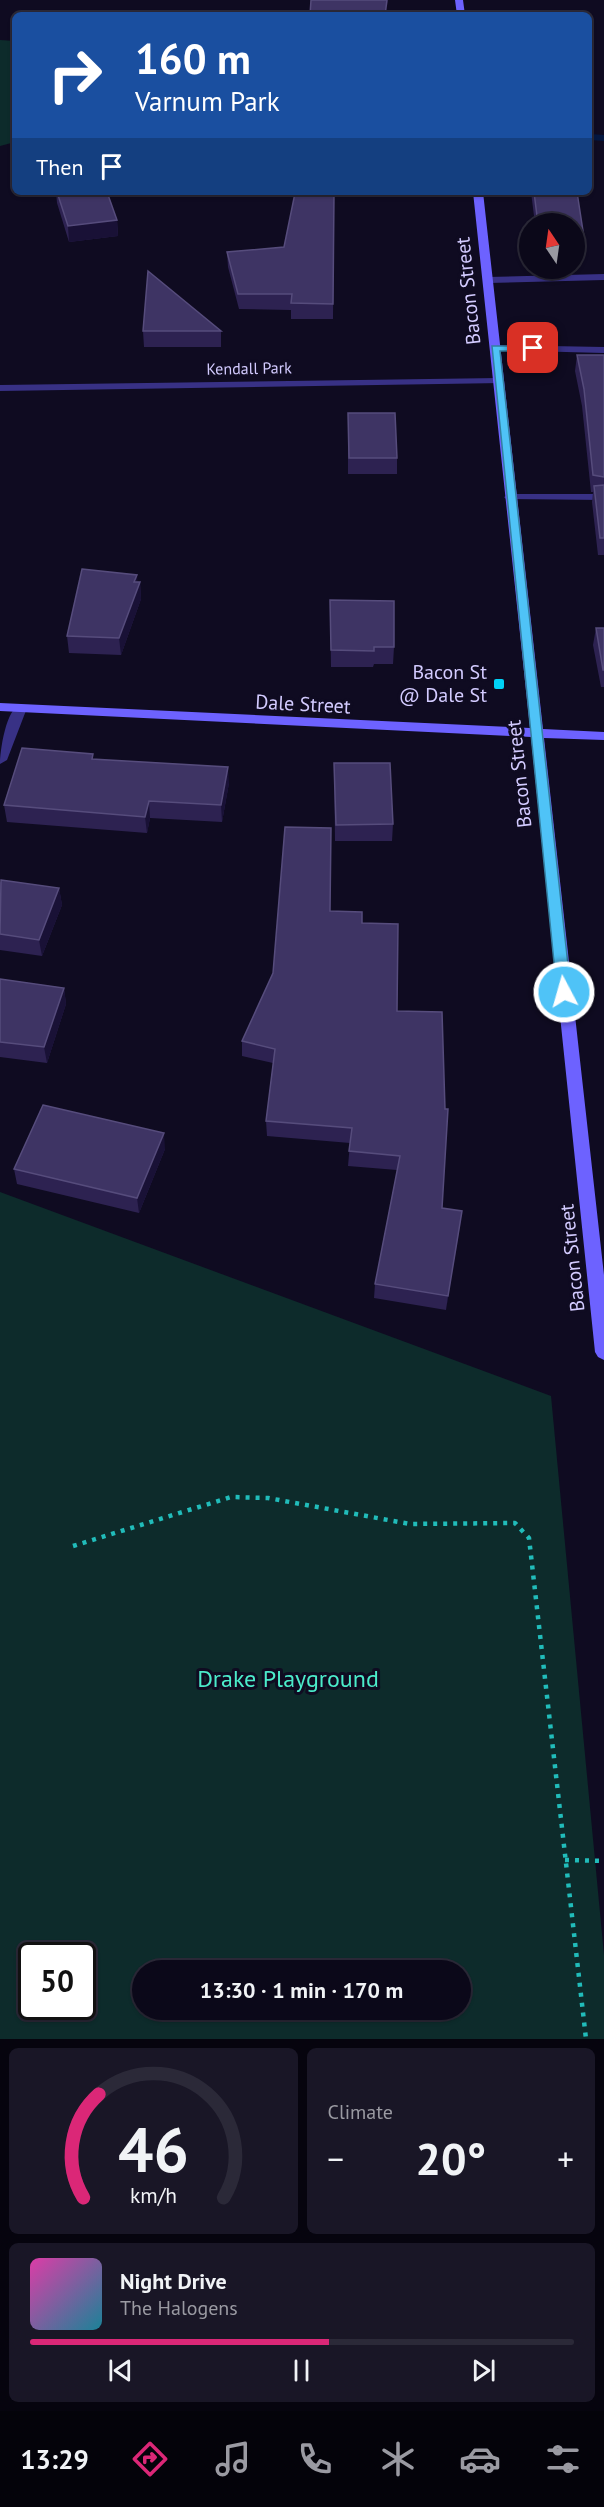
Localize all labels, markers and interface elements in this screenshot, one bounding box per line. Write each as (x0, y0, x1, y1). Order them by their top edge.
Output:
text: 160 m (135, 31, 251, 86)
icon: right (36, 36, 114, 114)
text: Varnum Park (135, 84, 280, 118)
icon: arrive (95, 150, 128, 183)
text: Then (36, 153, 83, 181)
north arrow (519, 213, 585, 279)
map controls (519, 213, 585, 279)
street label: Bacon Street (449, 236, 487, 346)
pin (507, 322, 558, 373)
icon: arrive (516, 331, 549, 364)
street label: Kendall Park (206, 357, 292, 379)
place label: Bacon St @ Dale St (399, 659, 487, 708)
marker: Bacon St @ Dale St (492, 677, 506, 691)
street label: Dale Street (255, 689, 352, 719)
street label: Bacon Street (500, 719, 538, 829)
position arrow (532, 960, 596, 1024)
street label: Bacon Street (553, 1203, 591, 1313)
park label: Drake Playground (197, 1663, 379, 1694)
speed limit sign: 50 (18, 1942, 96, 2020)
text: 13:30 · 1 min · 170 m (200, 1976, 403, 2004)
text: Climate (328, 2099, 393, 2125)
text: 46 (118, 2108, 189, 2189)
text: 20° (415, 2129, 486, 2187)
text: − (328, 2137, 344, 2180)
text: + (557, 2137, 574, 2180)
text: km/h (130, 2181, 177, 2209)
text: Night Drive (120, 2267, 227, 2295)
text: The Halogens (120, 2295, 238, 2321)
icon: previous (104, 2354, 137, 2387)
icon: pause (285, 2354, 318, 2387)
icon: next (467, 2354, 500, 2387)
icon: directions (129, 2438, 171, 2480)
icon: music (212, 2438, 254, 2480)
icon: phone (294, 2438, 336, 2480)
icon: climate (377, 2438, 419, 2480)
icon: car (459, 2438, 501, 2480)
icon: filters (542, 2438, 584, 2480)
text: 13:29 (20, 2442, 89, 2476)

